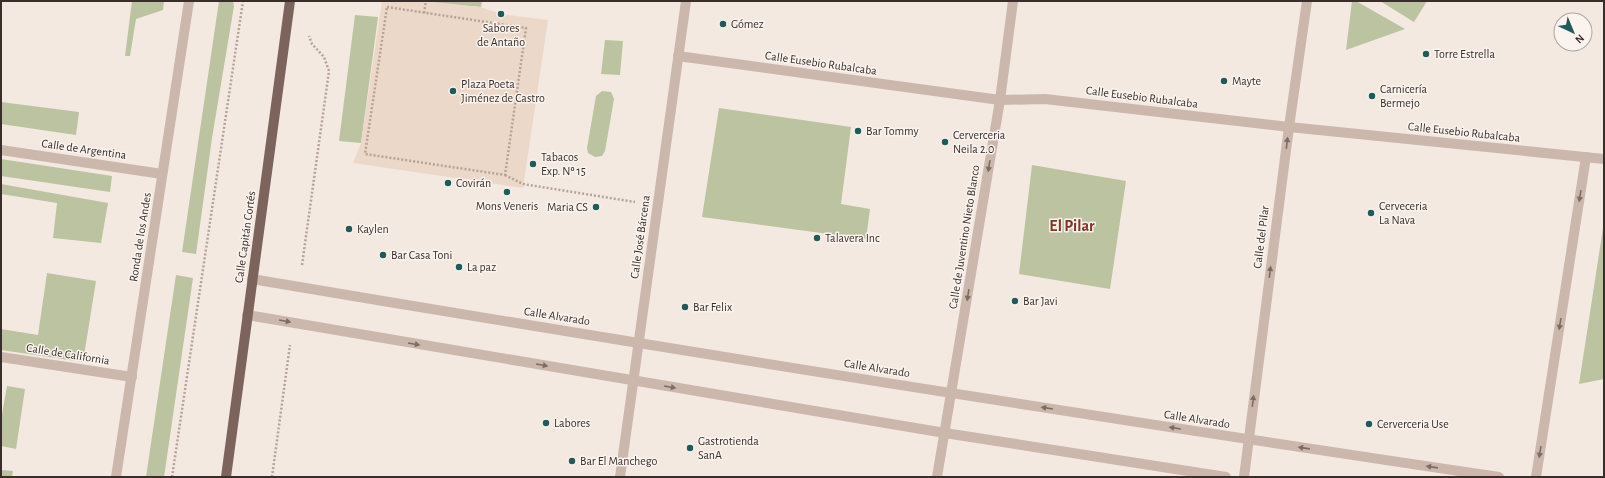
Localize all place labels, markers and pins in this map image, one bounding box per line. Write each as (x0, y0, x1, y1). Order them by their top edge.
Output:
marker: Sabores de Antaño (496, 9, 506, 19)
place label: Gómez (731, 18, 764, 30)
marker: Gómez (718, 19, 728, 29)
place label: Sabores de Antaño (477, 22, 525, 48)
place label: Torre Estrella (1434, 48, 1495, 60)
marker: Torre Estrella (1421, 49, 1431, 59)
place label: Mayte (1232, 75, 1261, 88)
marker: Mayte (1219, 76, 1229, 86)
place label: Plaza Poeta Jiménez de Castro (461, 78, 545, 104)
place label: Carnicería Bermejo (1380, 83, 1428, 110)
marker: Plaza Poeta Jiménez de Castro (448, 86, 458, 96)
marker: Carnicería Bermejo (1367, 91, 1377, 101)
place label: Bar Tommy (866, 125, 919, 138)
marker: Bar Tommy (853, 126, 863, 136)
place label: Cerverceria Neila 2.0 (953, 129, 1006, 155)
marker: Cerverceria Neila 2.0 (940, 137, 950, 147)
place label: Tabacos Exp. Nº 15 (541, 151, 586, 177)
marker: Tabacos Exp. Nº 15 (528, 159, 538, 169)
place label: Covirán (456, 177, 491, 189)
marker: Covirán (443, 178, 453, 188)
marker: Mons Veneris (502, 187, 512, 197)
place label: Mons Veneris (476, 200, 538, 212)
place label: Cerveceria La Nava (1379, 200, 1428, 226)
place label: Maria CS (547, 201, 588, 213)
marker: Maria CS (591, 202, 601, 212)
marker: Cerveceria La Nava (1366, 208, 1376, 218)
place label: Kaylen (357, 223, 389, 236)
marker: Kaylen (344, 224, 354, 234)
place label: Talavera Inc (825, 232, 880, 244)
marker: Talavera Inc (812, 233, 822, 243)
place label: Bar Casa Toni (391, 249, 452, 261)
marker: Bar Casa Toni (378, 250, 388, 260)
place label: La paz (467, 261, 496, 273)
marker: La paz (454, 262, 464, 272)
place label: Bar Javi (1023, 295, 1058, 307)
marker: Bar Javi (1010, 296, 1020, 306)
place label: Bar Felix (693, 301, 732, 313)
marker: Bar Felix (680, 302, 690, 312)
place label: Labores (554, 417, 590, 429)
marker: Labores (541, 418, 551, 428)
place label: Cerverceria Use (1377, 418, 1449, 430)
marker: Cerverceria Use (1364, 419, 1374, 429)
place label: Gastrotienda SanA (698, 435, 759, 461)
marker: Gastrotienda SanA (685, 443, 695, 453)
place label: Bar El Manchego (580, 455, 658, 467)
marker: Bar El Manchego (567, 456, 577, 466)

